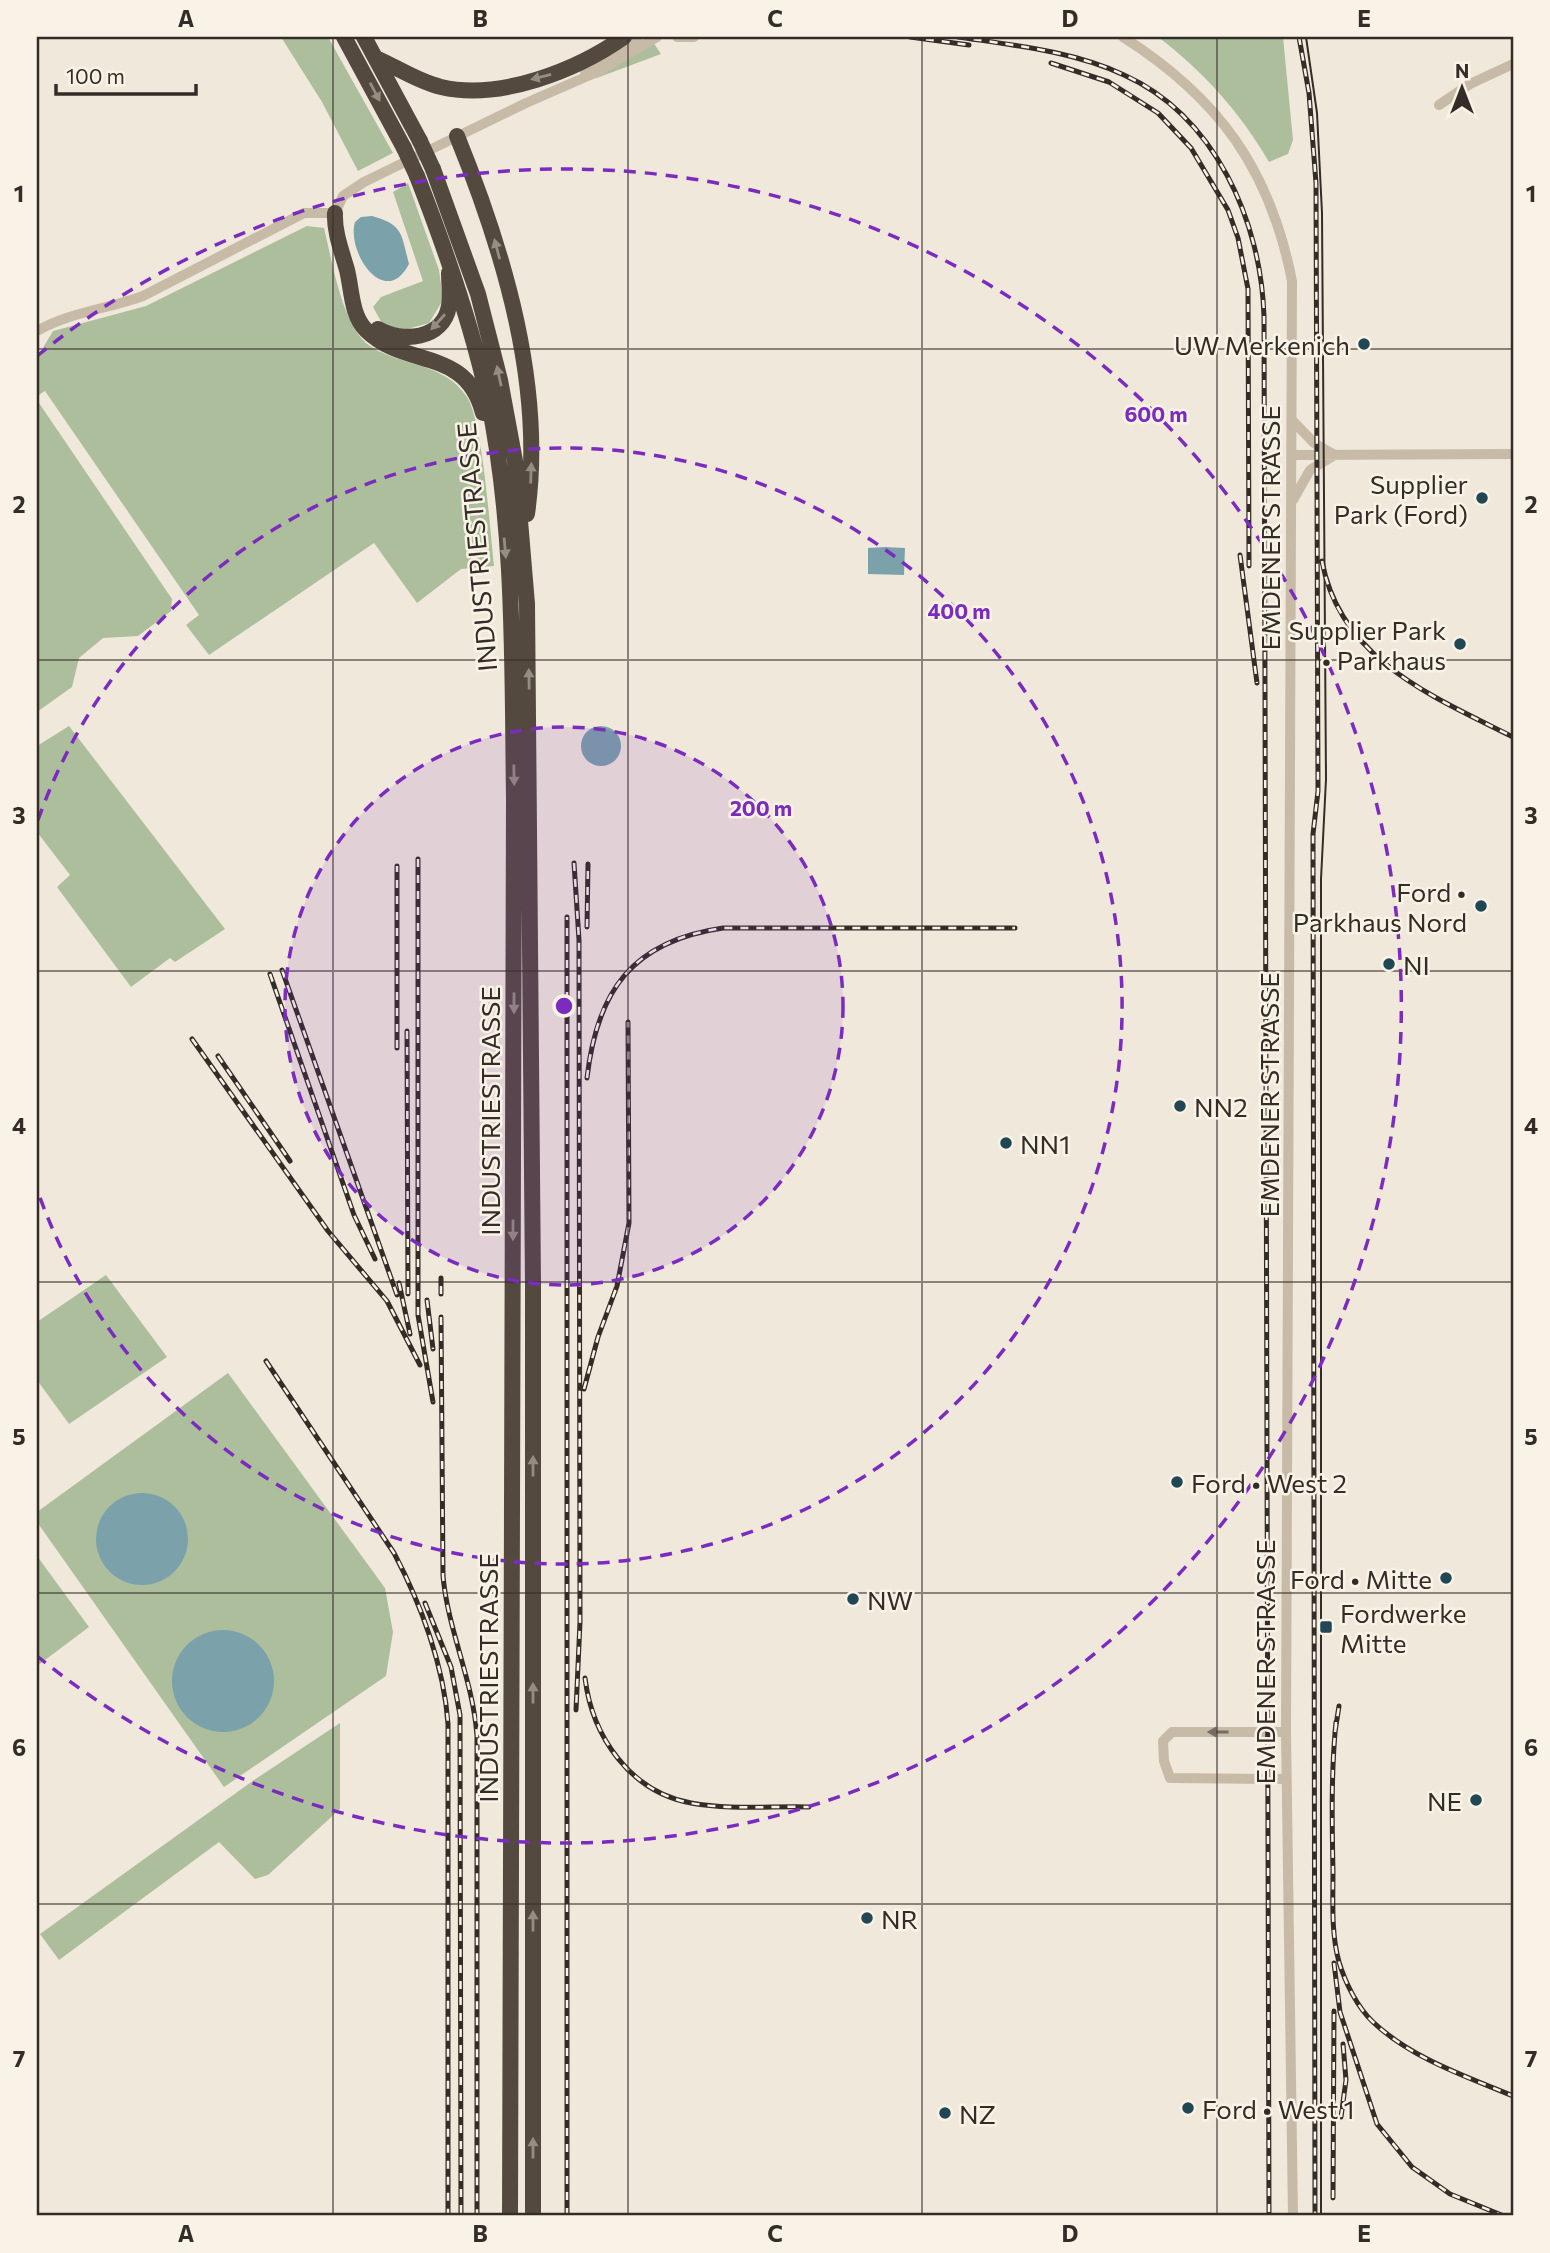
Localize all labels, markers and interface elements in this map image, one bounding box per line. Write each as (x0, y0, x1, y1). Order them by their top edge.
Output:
text: A (178, 4, 195, 32)
text: B (472, 4, 488, 32)
text: C (767, 4, 783, 32)
text: D (1062, 4, 1079, 32)
text: E (1357, 4, 1371, 32)
scale bar (56, 52, 196, 96)
north arrow (1428, 52, 1498, 122)
text: N (1455, 59, 1469, 82)
text: 100 m (66, 63, 125, 88)
one-way arrow (530, 72, 552, 83)
one-way arrow (369, 82, 380, 102)
text: 1 (14, 179, 24, 207)
text: 1 (1526, 179, 1536, 207)
one-way arrow (491, 237, 502, 259)
one-way arrow (430, 313, 446, 331)
place label: UW Merkenich (1174, 329, 1350, 360)
marker: UW Merkenich (1356, 336, 1372, 352)
one-way arrow (493, 365, 504, 387)
text: 600 m (1124, 401, 1188, 426)
street label: EMDENER STRASSE (1254, 405, 1285, 651)
street label: INDUSTRIESTRASSE (450, 421, 502, 673)
one-way arrow (526, 462, 537, 484)
place label: Supplier Park (Ford) (1334, 468, 1468, 529)
text: 2 (12, 490, 26, 518)
marker: Supplier Park (Ford) (1474, 490, 1490, 506)
text: 2 (1524, 490, 1538, 518)
one-way arrow (500, 537, 511, 559)
text: 400 m (927, 598, 991, 623)
place label: Supplier Park • Parkhaus (1289, 614, 1446, 675)
marker: Supplier Park • Parkhaus (1452, 636, 1468, 652)
one-way arrow (523, 668, 535, 690)
one-way arrow (508, 764, 520, 786)
text: 200 m (730, 795, 792, 820)
text: 3 (12, 801, 26, 829)
text: 3 (1524, 801, 1538, 829)
place label: Ford • Parkhaus Nord (1293, 876, 1467, 937)
marker: Ford • Parkhaus Nord (1473, 898, 1489, 914)
place label: NI (1403, 949, 1430, 980)
marker: NI (1381, 956, 1397, 972)
street label: EMDENER STRASSE (1253, 972, 1284, 1218)
street label: INDUSTRIESTRASSE (474, 986, 505, 1236)
one-way arrow (508, 992, 520, 1014)
centre of rings (552, 994, 576, 1018)
place label: NN2 (1194, 1091, 1248, 1122)
marker: NN2 (1172, 1098, 1188, 1114)
text: 4 (12, 1111, 26, 1139)
text: 4 (1524, 1111, 1538, 1139)
place label: NN1 (1020, 1128, 1070, 1159)
marker: NN1 (998, 1135, 1014, 1151)
one-way arrow (507, 1219, 519, 1241)
text: 5 (12, 1422, 26, 1450)
text: 5 (1524, 1422, 1538, 1450)
one-way arrow (527, 1454, 539, 1476)
place label: Ford • West 2 (1191, 1467, 1347, 1498)
marker: Ford • West 2 (1169, 1474, 1185, 1490)
street label: EMDENER STRASSE (1249, 1539, 1280, 1785)
street label: INDUSTRIESTRASSE (472, 1553, 503, 1803)
place label: Ford • Mitte (1290, 1563, 1432, 1594)
marker: Ford • Mitte (1438, 1570, 1454, 1586)
place label: NW (867, 1584, 913, 1615)
marker: NW (845, 1591, 861, 1607)
place label: Fordwerke Mitte (1340, 1597, 1467, 1658)
marker: Fordwerke Mitte (1318, 1619, 1334, 1635)
one-way arrow (527, 1682, 539, 1704)
one-way arrow (1206, 1726, 1228, 1738)
text: 6 (12, 1733, 26, 1761)
text: 6 (1524, 1733, 1538, 1761)
place label: NE (1427, 1785, 1462, 1816)
marker: NE (1468, 1792, 1484, 1808)
place label: NR (881, 1903, 918, 1934)
one-way arrow (527, 1909, 539, 1931)
marker: NR (859, 1910, 875, 1926)
text: 7 (13, 2044, 25, 2072)
text: 7 (1525, 2044, 1537, 2072)
place label: Ford • West 1 (1202, 2093, 1355, 2124)
place label: NZ (959, 2098, 996, 2129)
marker: Ford • West 1 (1180, 2100, 1196, 2116)
marker: NZ (937, 2105, 953, 2121)
one-way arrow (527, 2137, 539, 2159)
text: A (178, 2219, 195, 2247)
text: B (472, 2219, 488, 2247)
text: C (767, 2219, 783, 2247)
text: D (1062, 2219, 1079, 2247)
text: E (1357, 2219, 1371, 2247)

